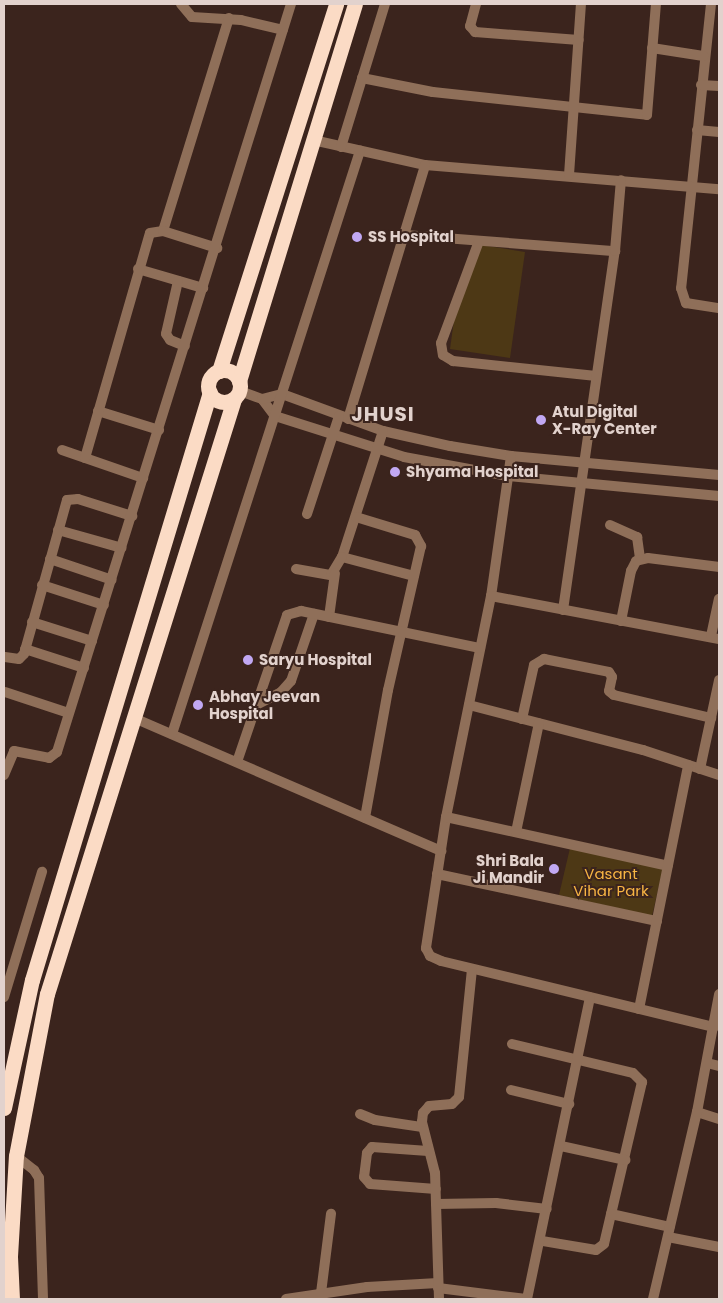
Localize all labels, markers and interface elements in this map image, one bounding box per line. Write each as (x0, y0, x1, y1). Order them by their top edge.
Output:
place label: SS Hospital (368, 228, 454, 246)
marker: SS Hospital (350, 230, 364, 244)
district label: JHUSI (351, 402, 415, 426)
place label: Atul Digital X-Ray Center (552, 402, 657, 437)
marker: Atul Digital X-Ray Center (534, 413, 548, 427)
place label: Shyama Hospital (406, 463, 538, 481)
marker: Shyama Hospital (388, 465, 402, 479)
place label: Saryu Hospital (259, 651, 372, 669)
marker: Saryu Hospital (241, 653, 255, 667)
place label: Abhay Jeevan Hospital (209, 687, 320, 722)
marker: Abhay Jeevan Hospital (191, 698, 205, 712)
place label: Shri Bala Ji Mandir (473, 851, 544, 886)
marker: Shri Bala Ji Mandir (548, 863, 560, 875)
park label: Vasant Vihar Park (573, 864, 649, 899)

